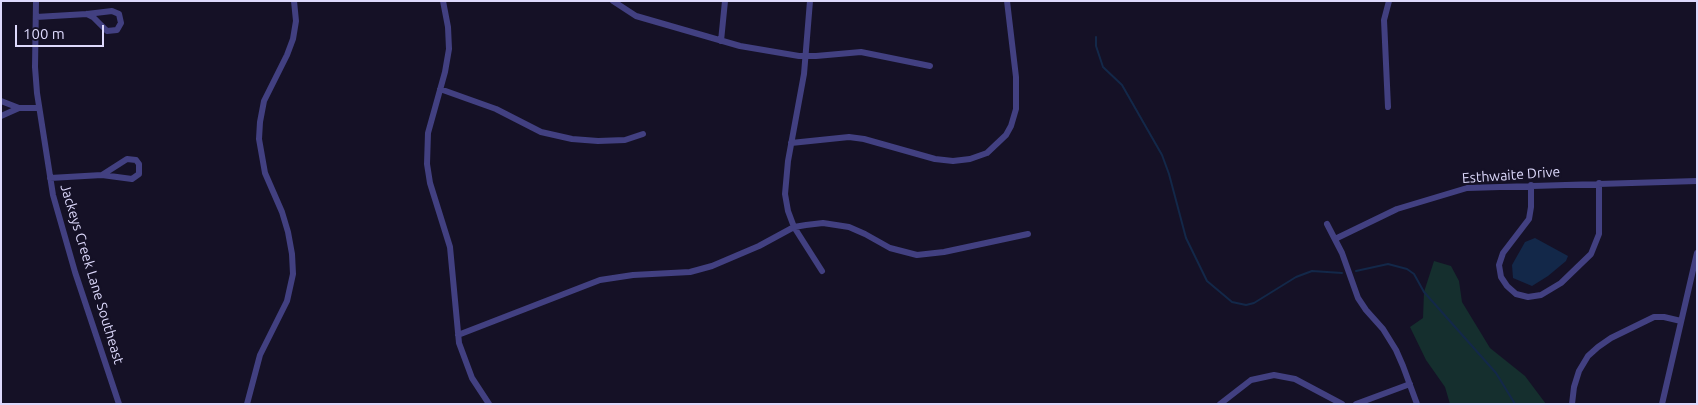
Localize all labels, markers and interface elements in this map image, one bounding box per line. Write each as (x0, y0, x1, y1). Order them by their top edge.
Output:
scale bar (18, 15, 106, 47)
text: 100 m (23, 25, 65, 42)
street label: Esthwaite Drive (1461, 163, 1561, 187)
street label: Jackeys Creek Lane Southeast (57, 182, 127, 366)

